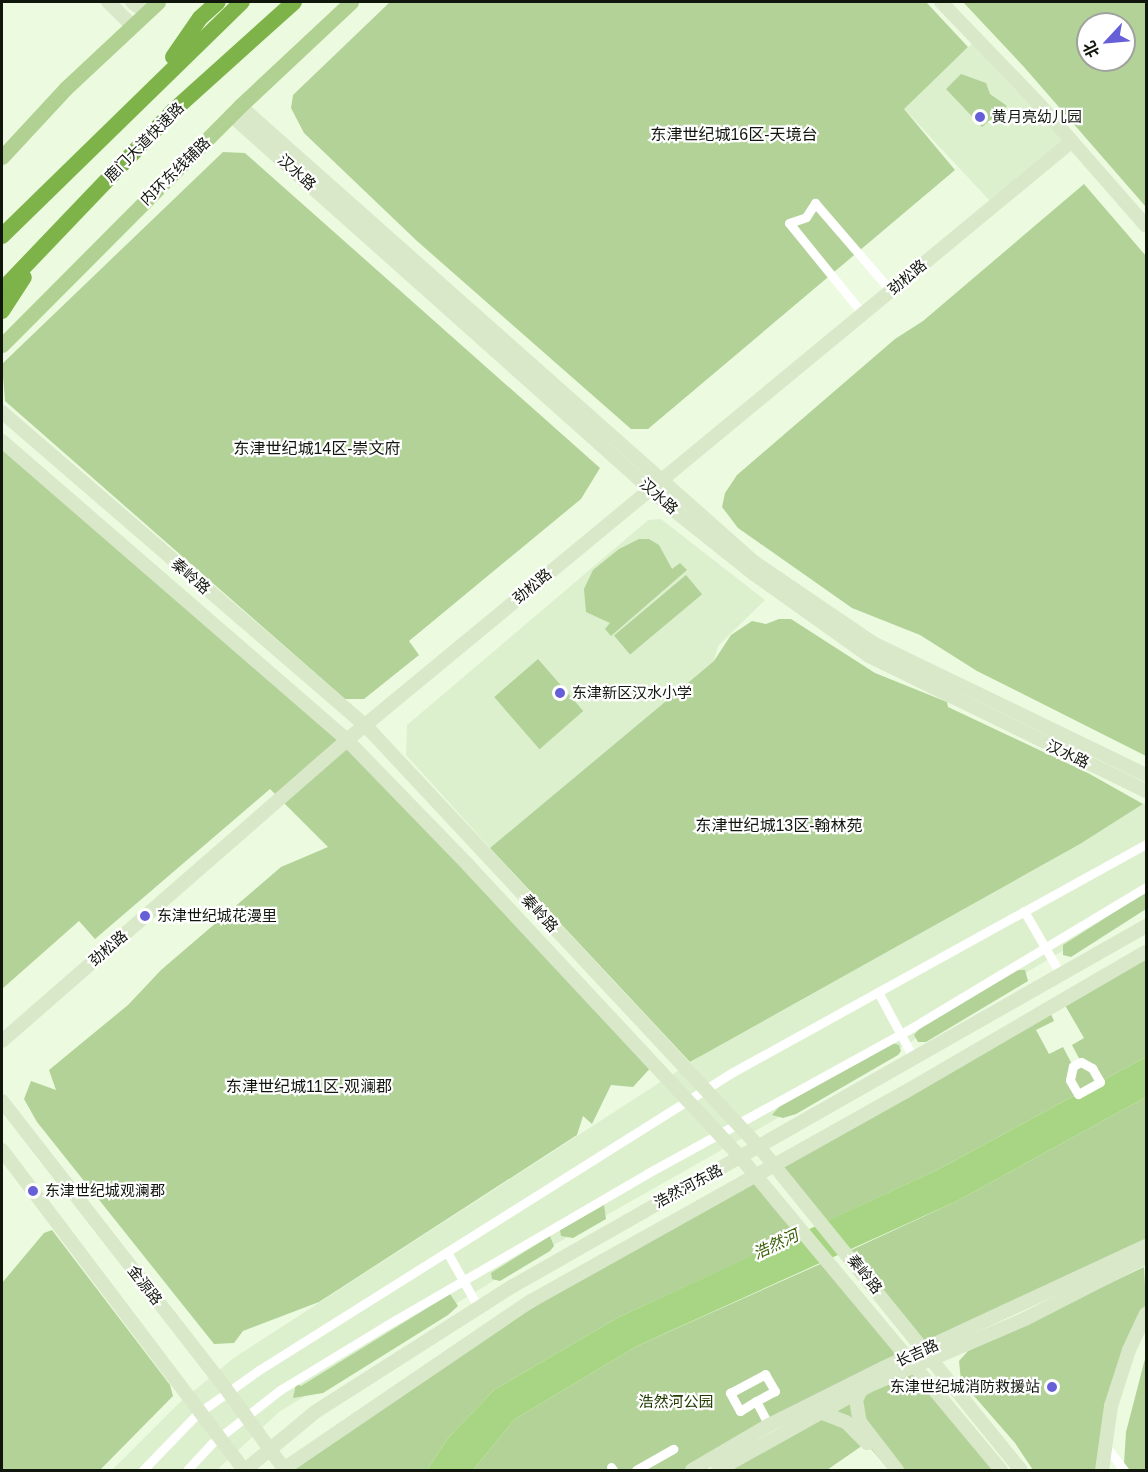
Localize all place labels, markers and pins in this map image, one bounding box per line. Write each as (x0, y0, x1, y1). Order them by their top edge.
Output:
place label: 黄月亮幼儿园 (992, 108, 1082, 126)
marker: 黄月亮幼儿园 (973, 110, 987, 124)
place label: 东津新区汉水小学 (572, 684, 692, 702)
marker: 东津新区汉水小学 (553, 686, 567, 700)
place label: 东津世纪城花漫里 (157, 907, 277, 925)
marker: 东津世纪城花漫里 (138, 909, 152, 923)
place label: 东津世纪城观澜郡 (45, 1182, 165, 1200)
marker: 东津世纪城观澜郡 (26, 1184, 40, 1198)
place label: 东津世纪城消防救援站 (890, 1378, 1040, 1396)
marker: 东津世纪城消防救援站 (1045, 1380, 1059, 1394)

